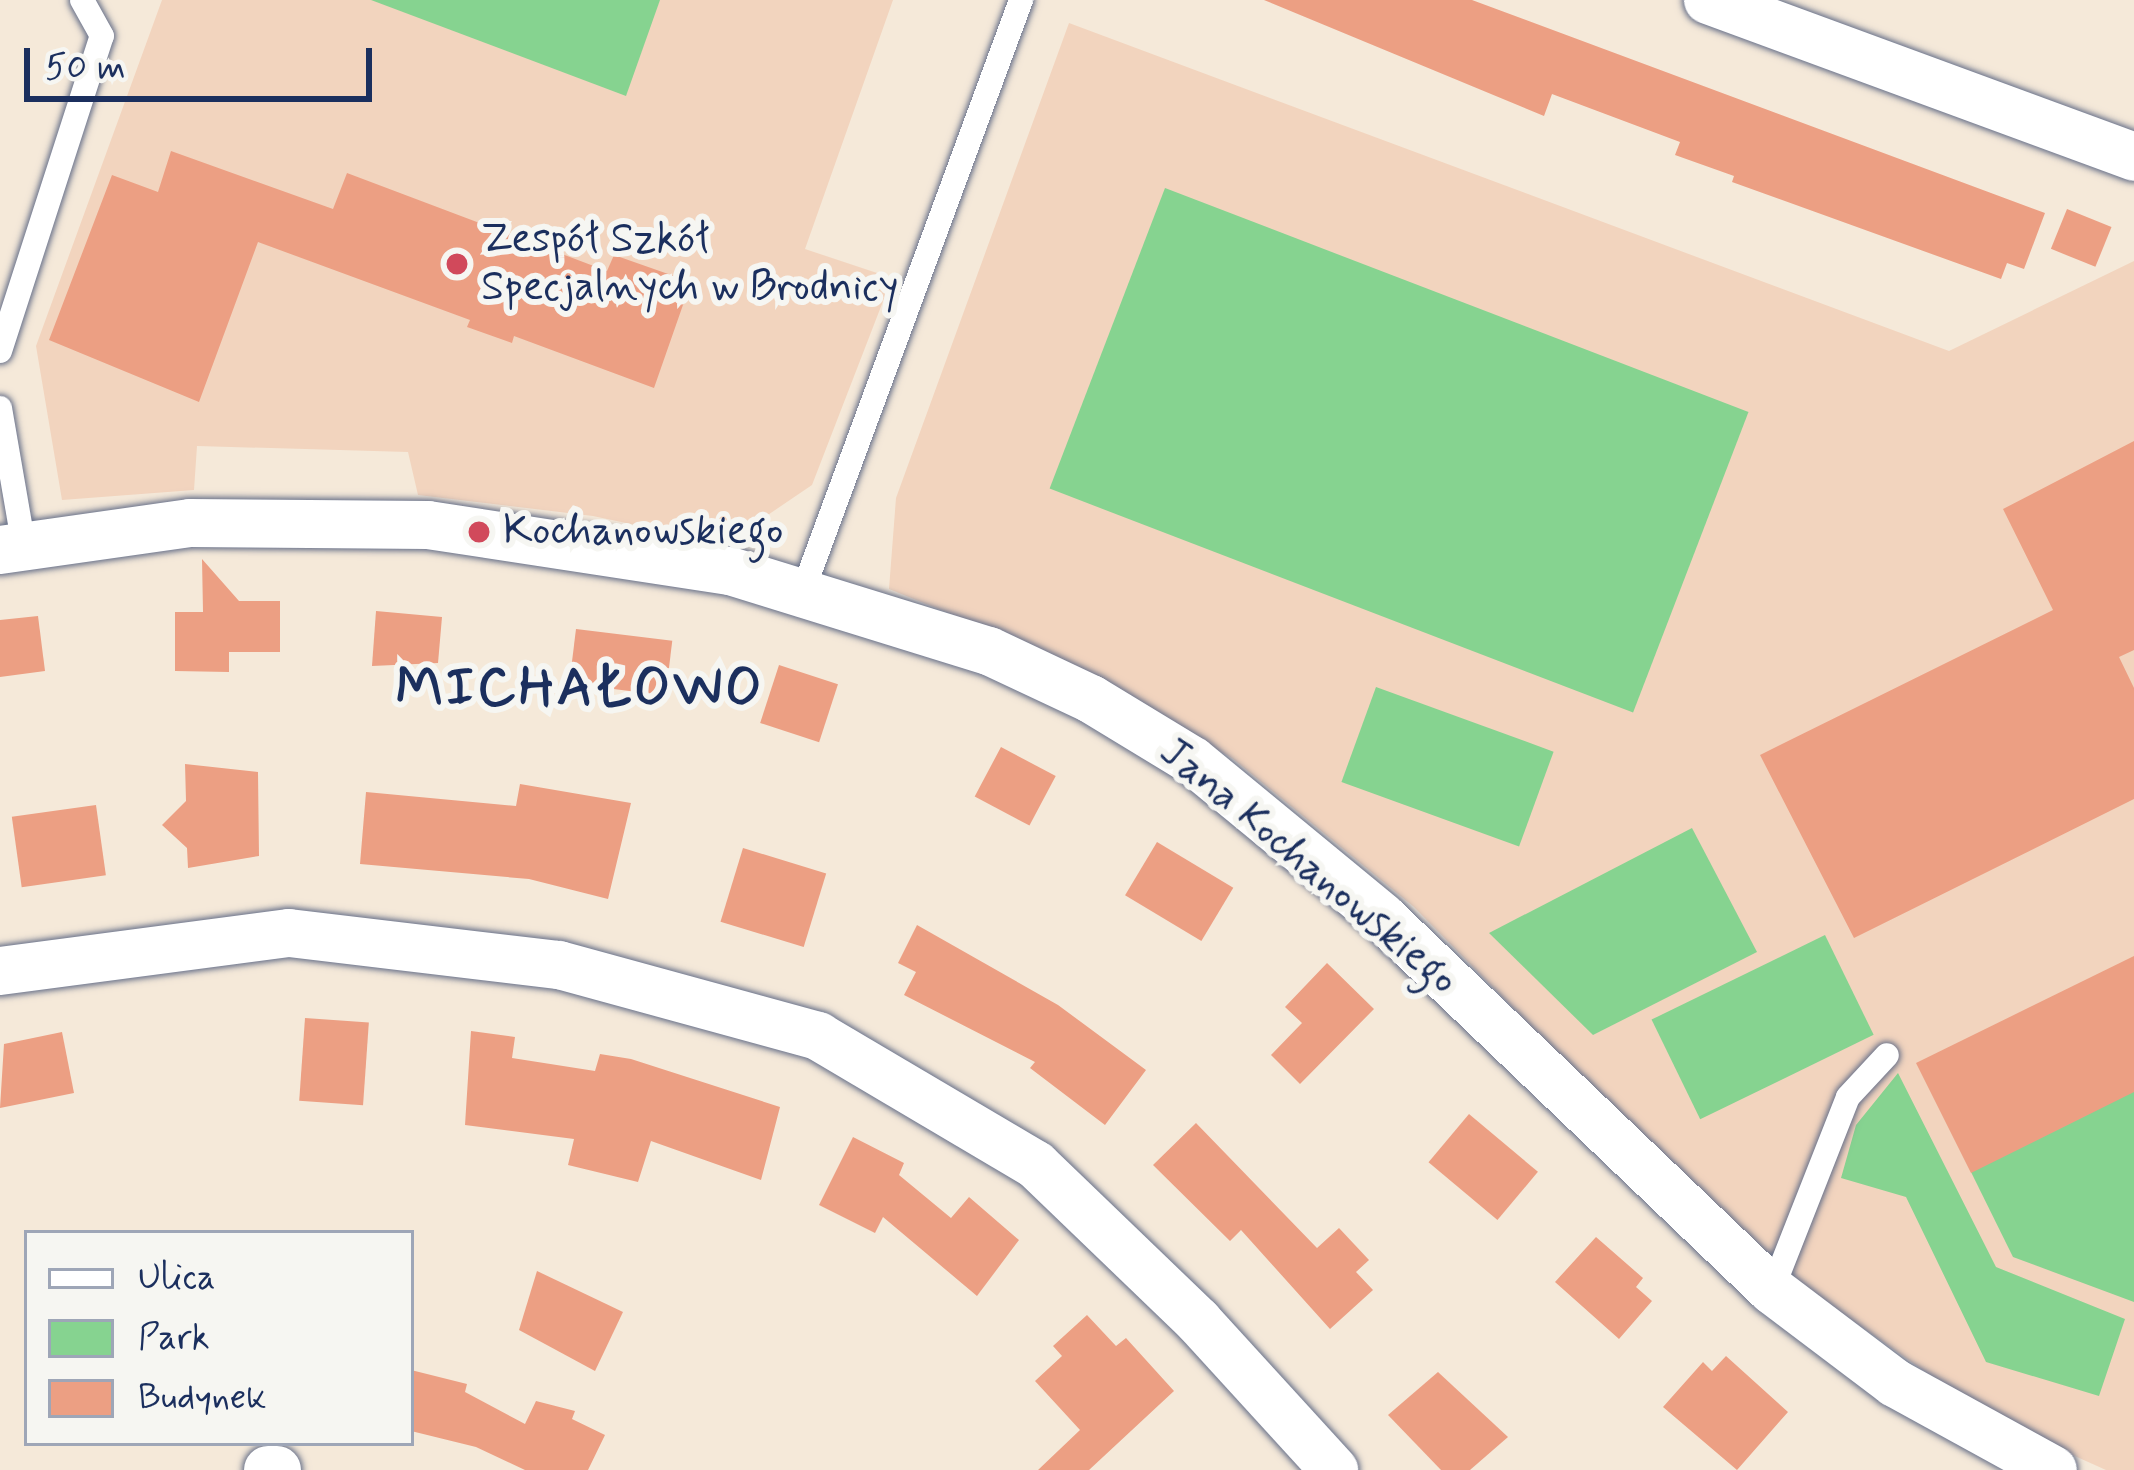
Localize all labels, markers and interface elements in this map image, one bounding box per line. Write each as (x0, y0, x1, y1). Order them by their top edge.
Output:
scale bar (30, 24, 378, 98)
text: 50 m (45, 45, 126, 92)
place label: Zespół Szkół Specjalnych w Brodnicy (481, 215, 899, 314)
marker: Zespół Szkół Specjalnych w Brodnicy (444, 251, 470, 277)
place label: Kochanowskiego (503, 507, 783, 557)
marker: Kochanowskiego (466, 519, 492, 545)
district label: MICHAŁOWO (400, 658, 760, 722)
street label: Jana Kochanowskiego (1146, 725, 1470, 1009)
legend (24, 1230, 414, 1446)
text: Ulica (138, 1255, 216, 1302)
text: Park (138, 1315, 210, 1362)
text: Budynek (138, 1375, 266, 1422)

